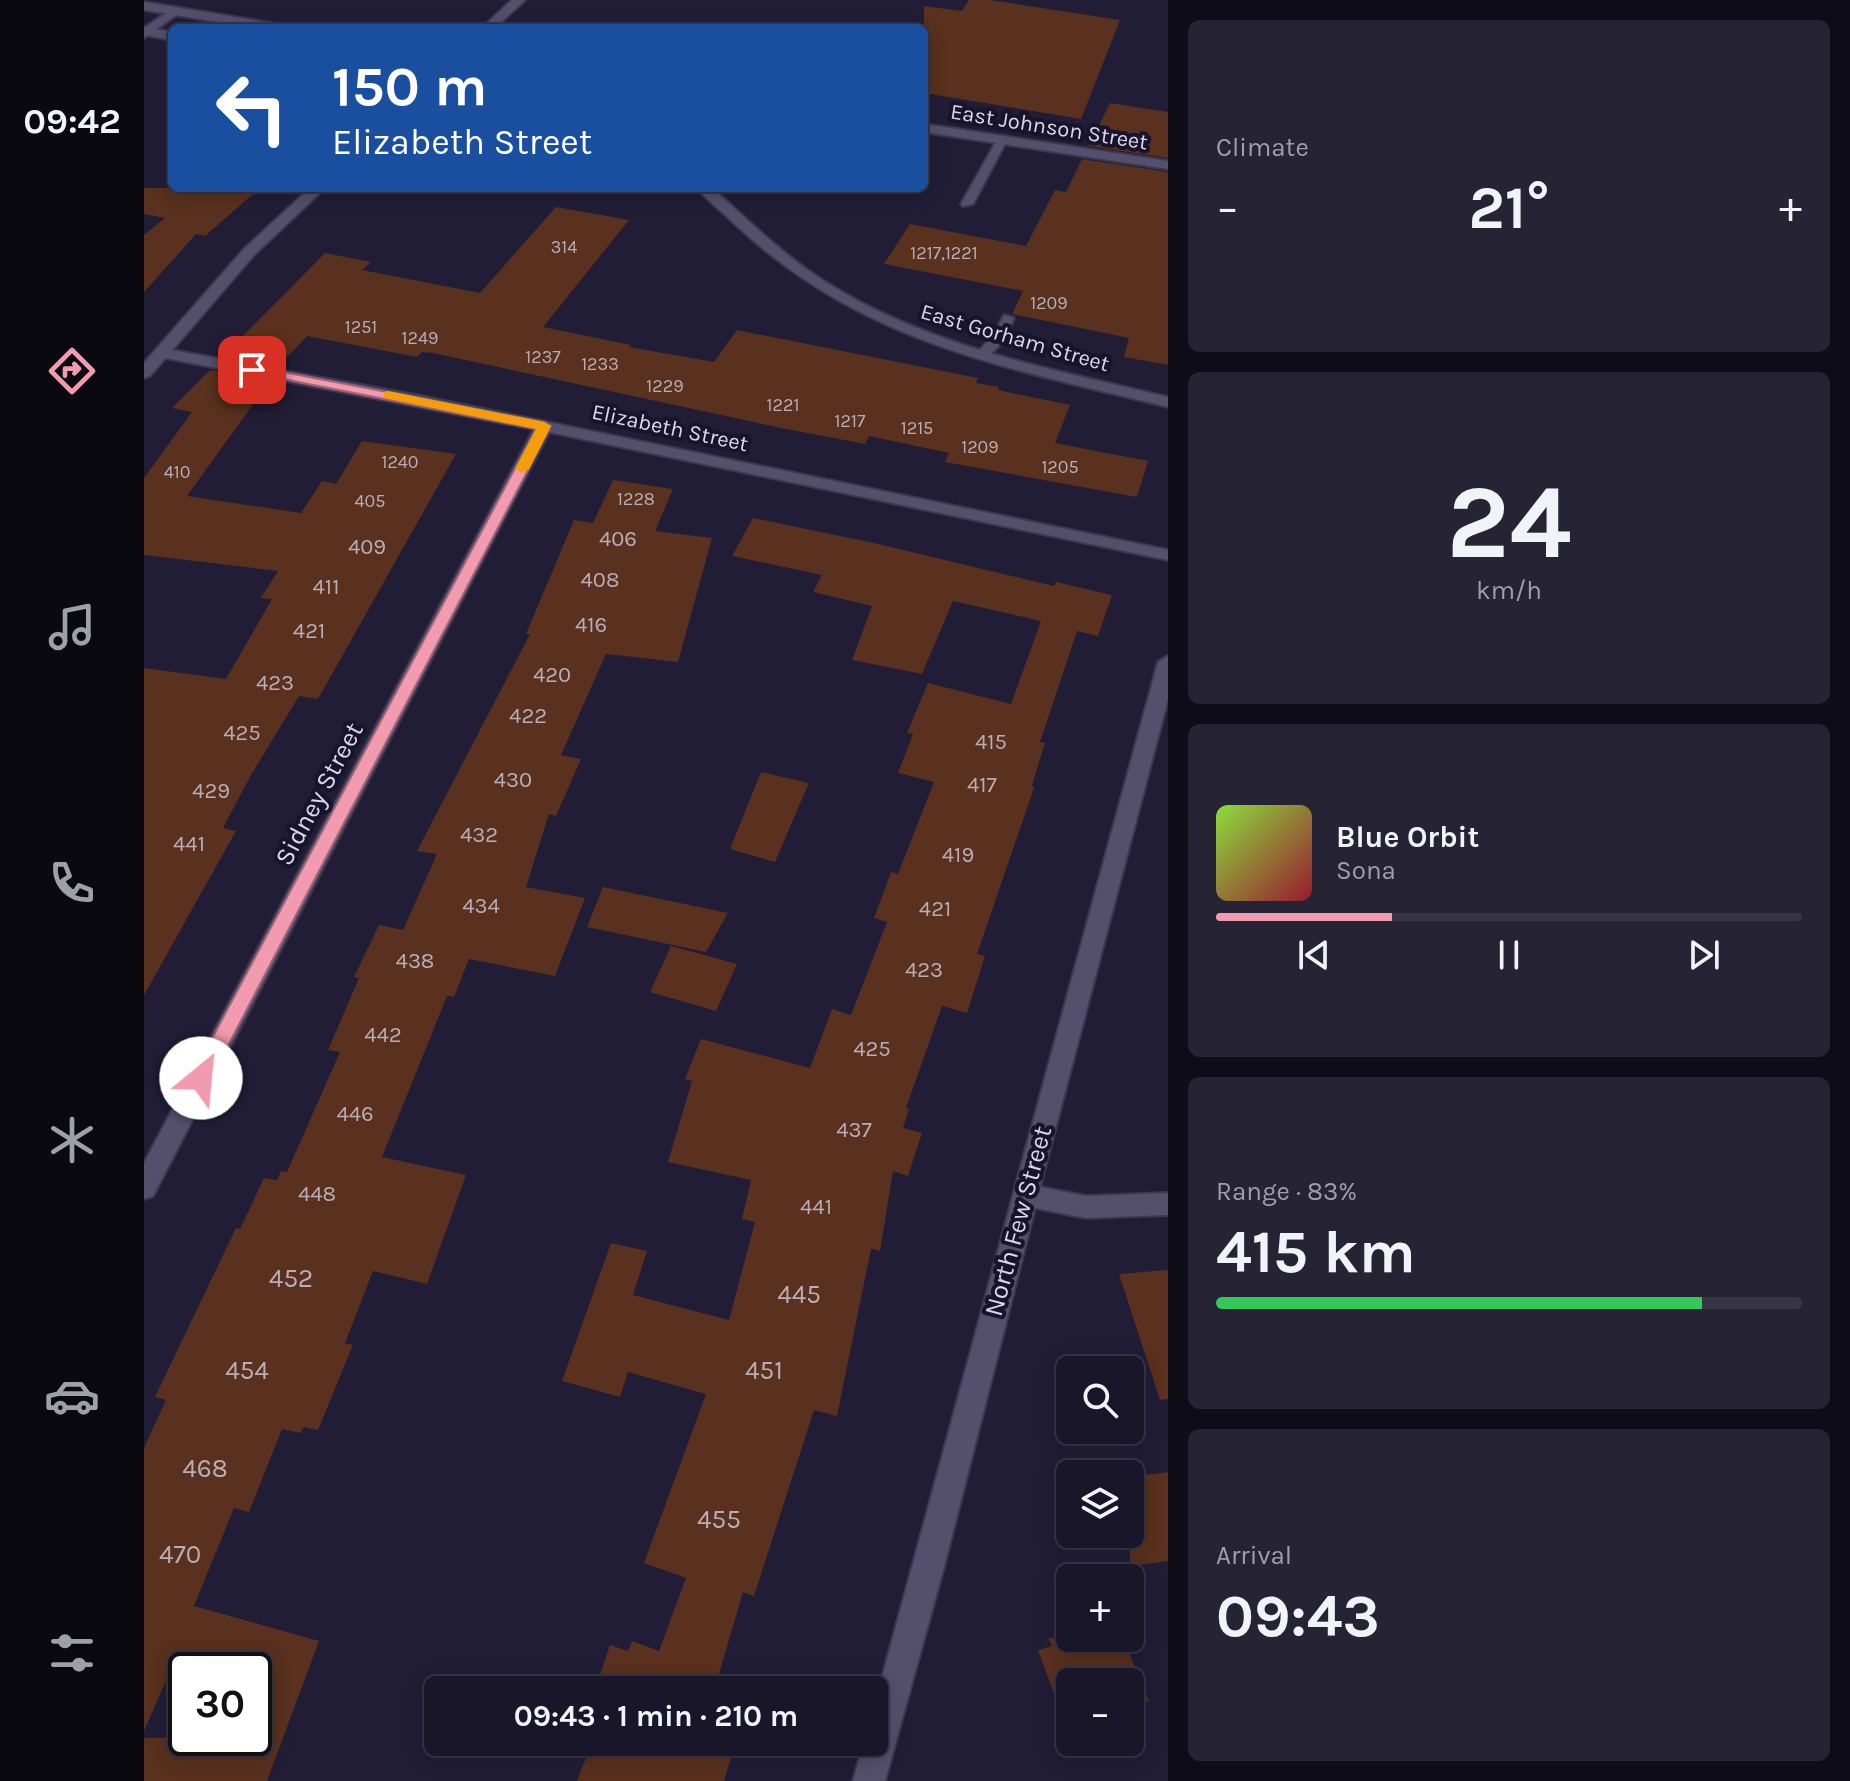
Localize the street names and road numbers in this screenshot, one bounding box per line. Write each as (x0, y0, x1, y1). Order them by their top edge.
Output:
street label: East Johnson Street (948, 99, 1150, 155)
street label: East Gorham Street (918, 299, 1112, 377)
street label: Elizabeth Street (589, 399, 751, 457)
street label: Sidney Street (268, 717, 370, 871)
street label: North Few Street (978, 1122, 1058, 1320)

